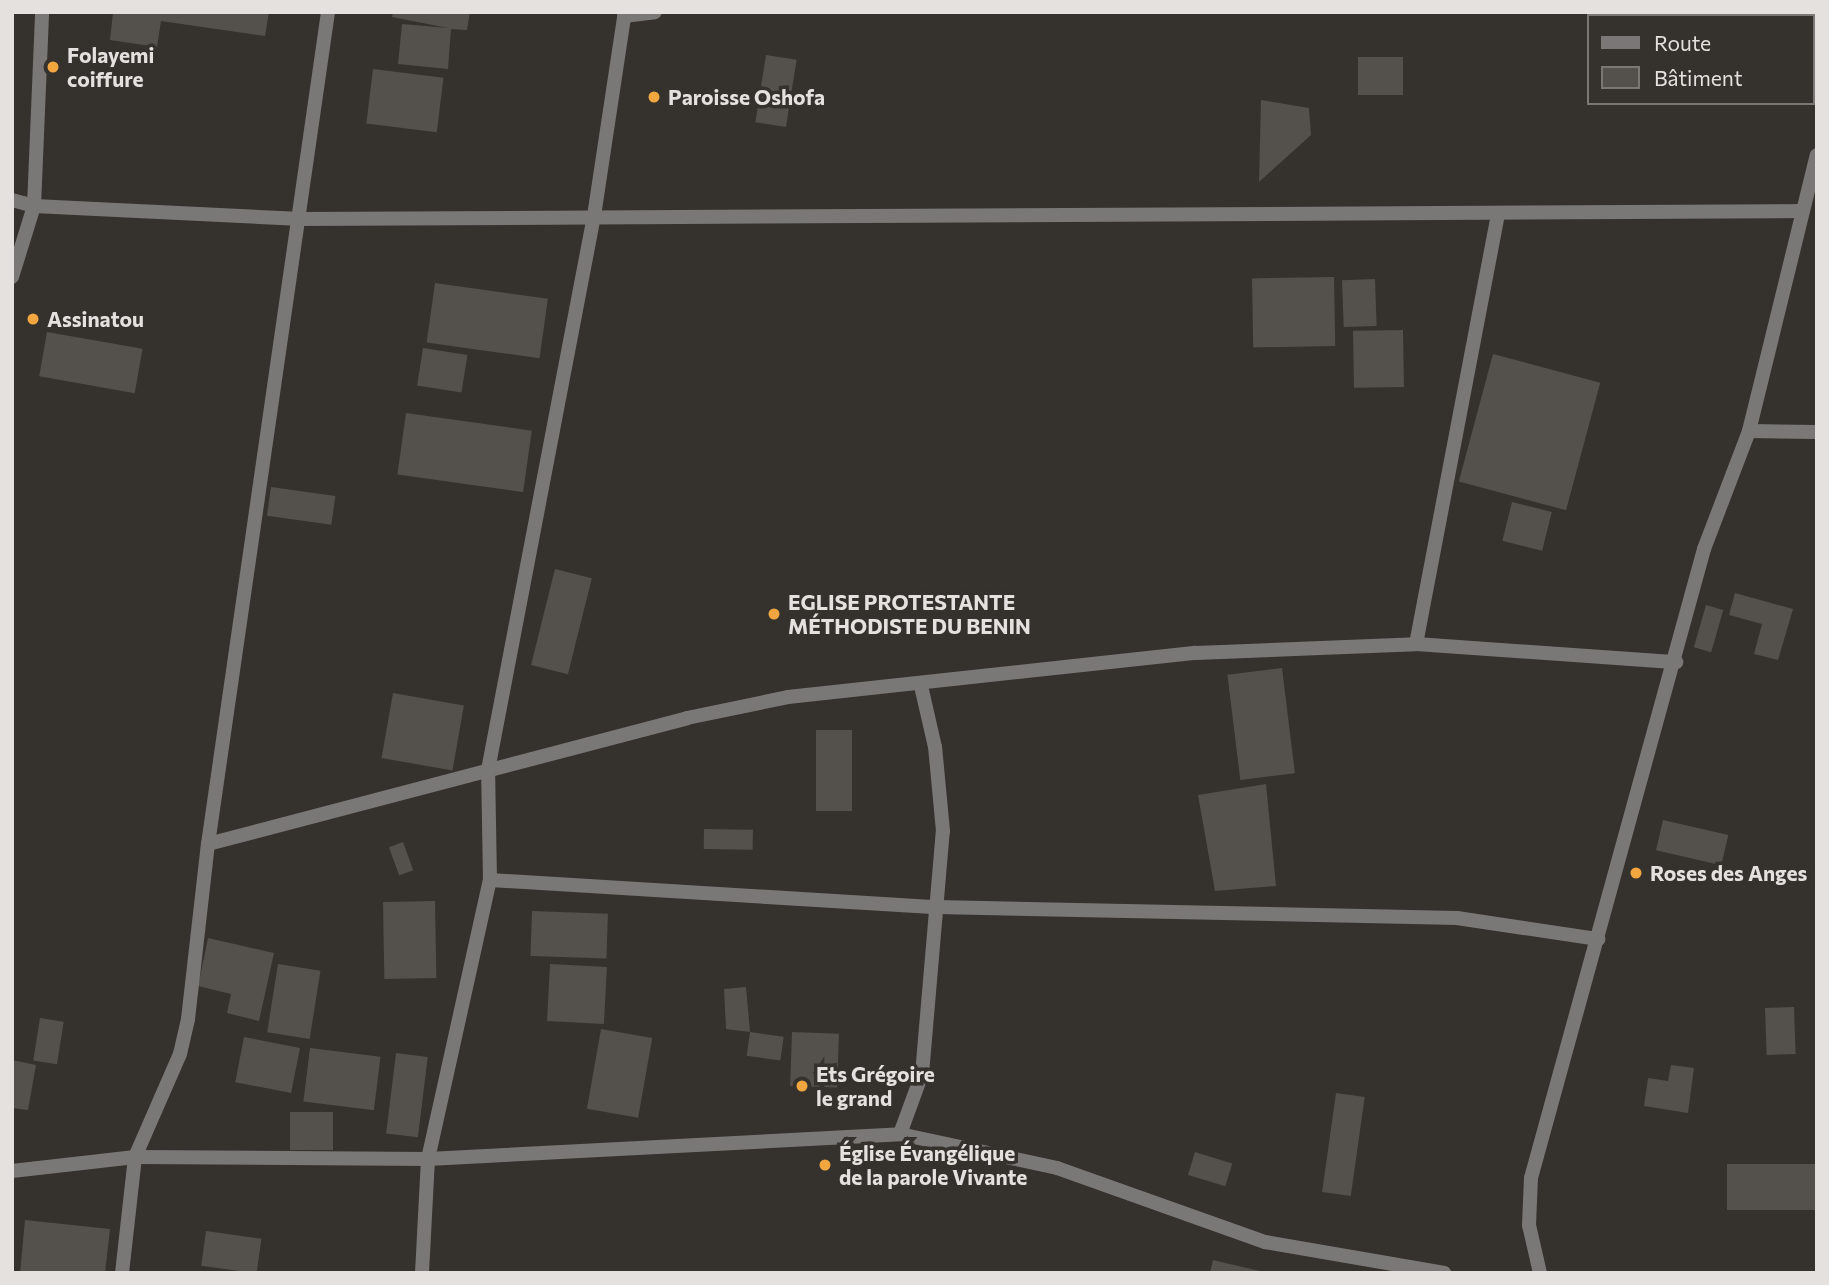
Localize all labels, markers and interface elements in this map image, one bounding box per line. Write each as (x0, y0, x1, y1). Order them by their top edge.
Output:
legend (1588, 14, 1815, 105)
text: Route (1654, 30, 1711, 55)
place label: Folayemi coiffure (67, 42, 154, 92)
marker: Folayemi coiffure (45, 59, 61, 75)
text: Bâtiment (1654, 65, 1743, 90)
place label: Paroisse Oshofa (668, 84, 825, 110)
marker: Paroisse Oshofa (646, 89, 662, 105)
place label: Assinatou (47, 306, 144, 332)
marker: Assinatou (25, 311, 41, 327)
place label: EGLISE PROTESTANTE MÉTHODISTE DU BENIN (788, 589, 1031, 639)
marker: EGLISE PROTESTANTE MÉTHODISTE DU BENIN (766, 606, 782, 622)
place label: Roses des Anges (1650, 860, 1807, 886)
marker: Roses des Anges (1628, 865, 1644, 881)
place label: Ets Grégoire le grand (816, 1061, 935, 1111)
marker: Ets Grégoire le grand (794, 1078, 810, 1094)
place label: Église Évangélique de la parole Vivante (839, 1140, 1027, 1190)
marker: Église Évangélique de la parole Vivante (817, 1157, 833, 1173)

